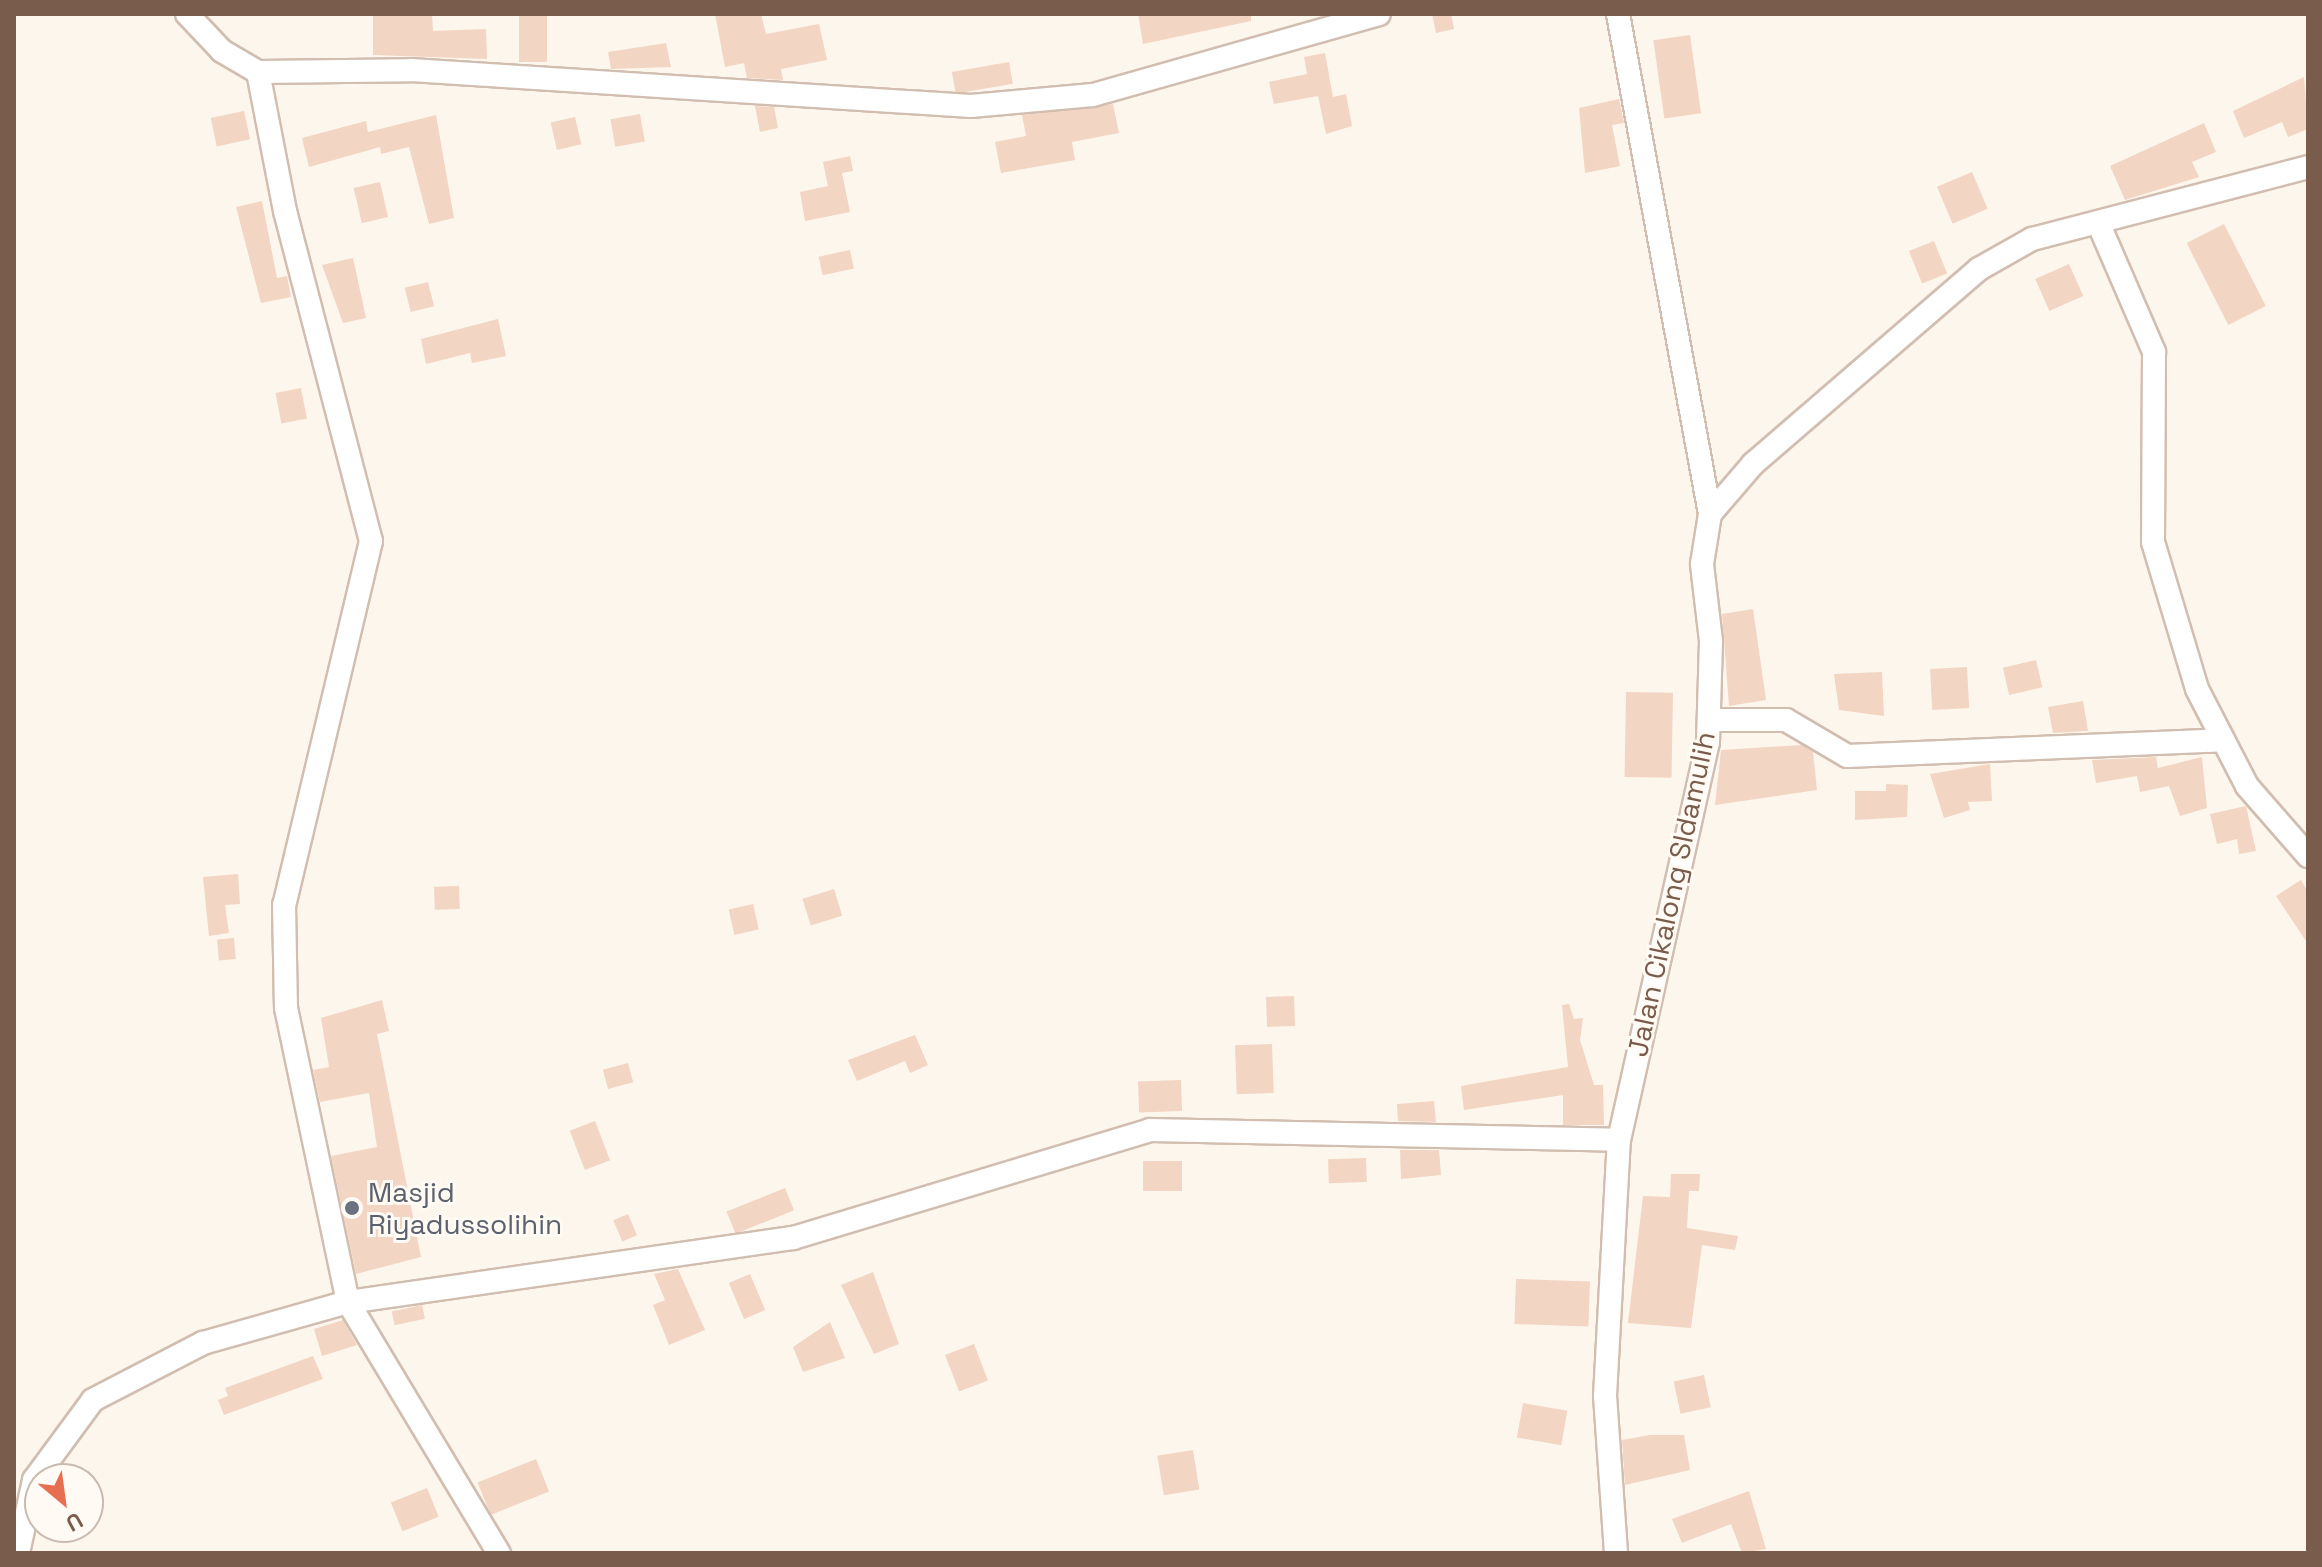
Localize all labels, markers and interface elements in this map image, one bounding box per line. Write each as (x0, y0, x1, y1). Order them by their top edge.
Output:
street label: Jalan Cikalong SIdamulih (1620, 728, 1722, 1060)
place label: Masjid Riyadussolihin (368, 1175, 562, 1241)
marker: Masjid Riyadussolihin (343, 1199, 361, 1217)
north arrow (24, 1463, 104, 1543)
text: U (61, 1506, 88, 1538)

